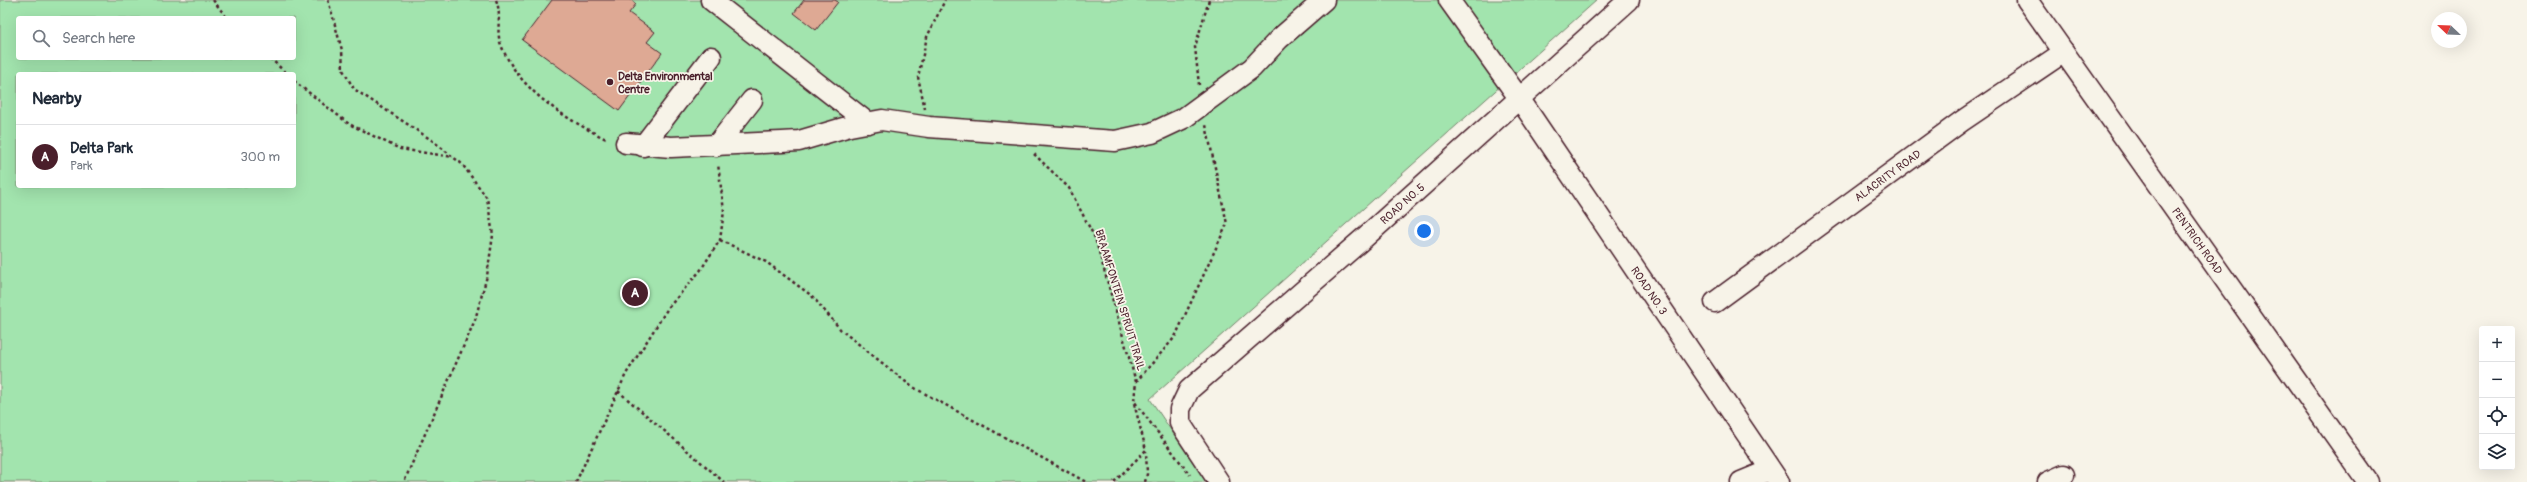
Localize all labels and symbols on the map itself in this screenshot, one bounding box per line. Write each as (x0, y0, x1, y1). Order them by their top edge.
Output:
north arrow (2431, 12, 2467, 48)
place label: Delta Environmental Centre (618, 70, 713, 96)
marker: Delta Environmental Centre (605, 77, 615, 87)
street label: ALACRITY ROAD (1852, 147, 1923, 204)
street label: ROAD NO. 5 (1377, 180, 1427, 227)
street label: PENTRICH ROAD (2169, 205, 2225, 277)
your location (1414, 221, 1434, 241)
street label: BRAAMFONTEIN SPRUIT TRAIL (1092, 228, 1148, 372)
street label: ROAD NO. 3 (1629, 264, 1670, 317)
pin: A (622, 278, 648, 308)

